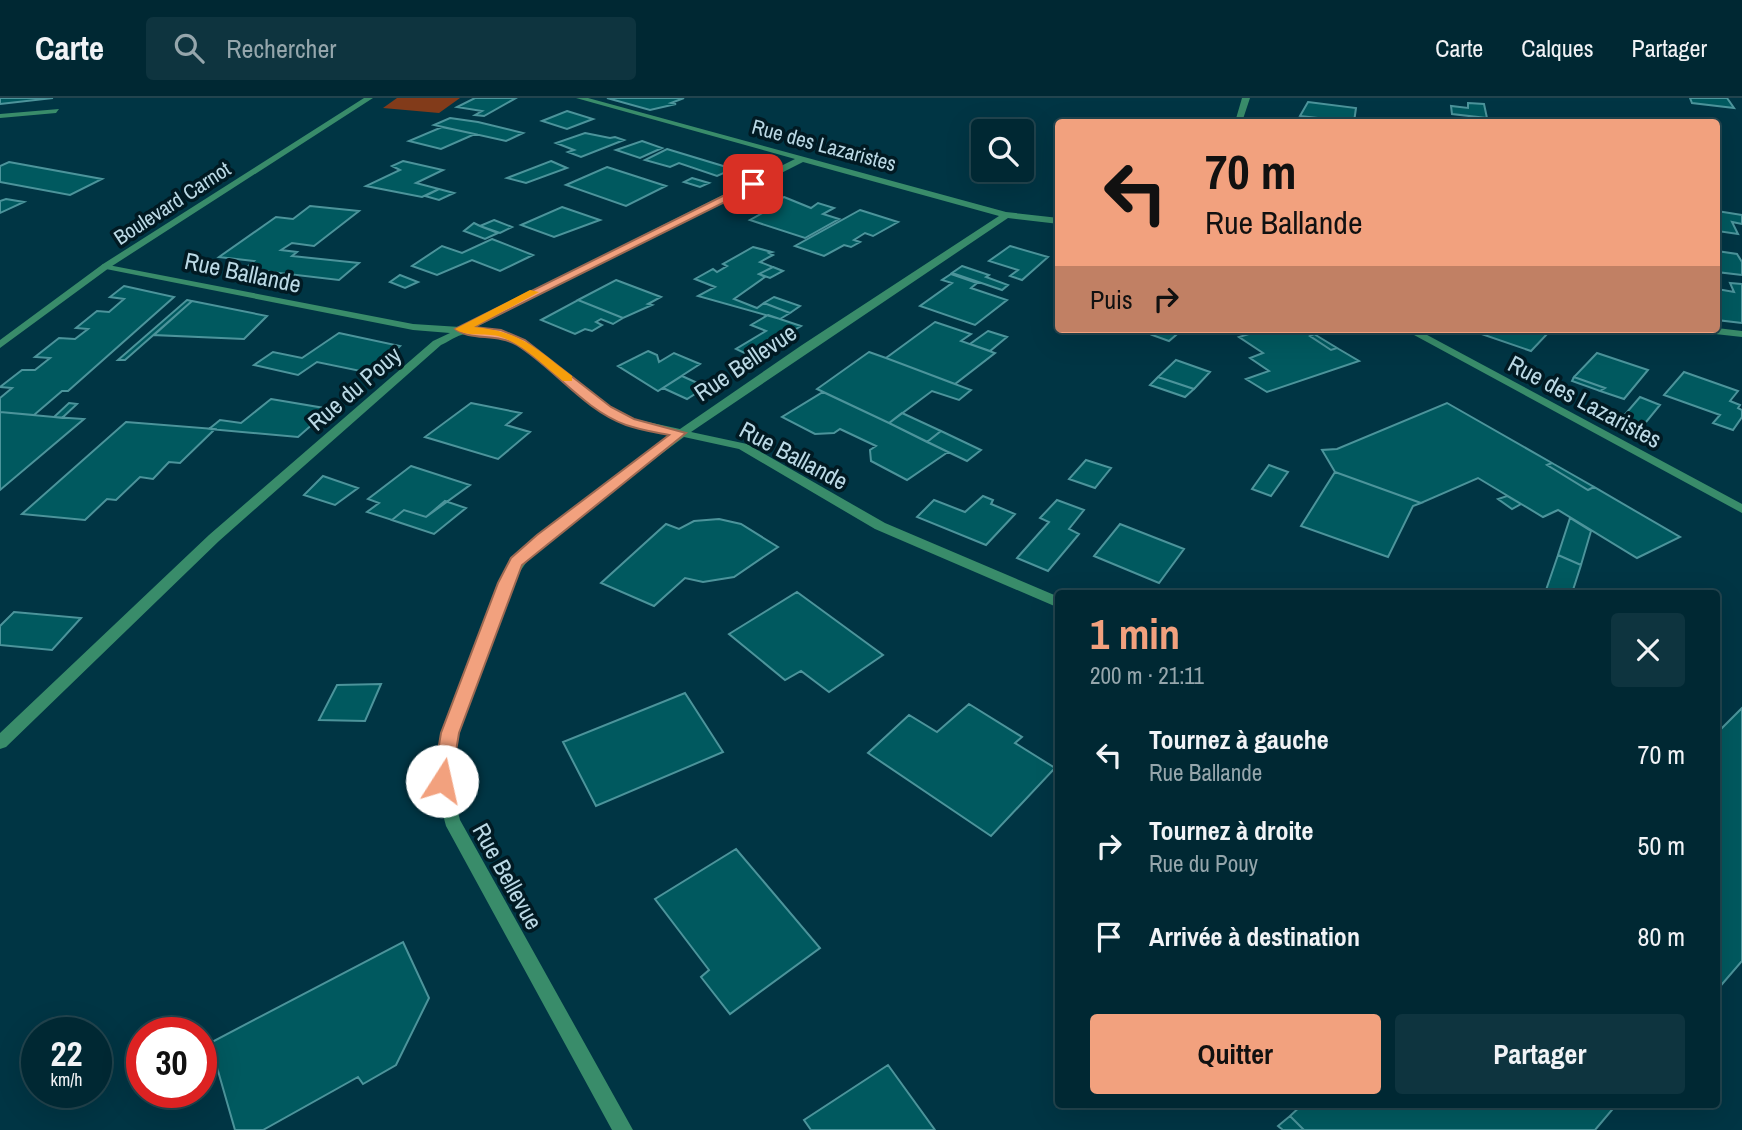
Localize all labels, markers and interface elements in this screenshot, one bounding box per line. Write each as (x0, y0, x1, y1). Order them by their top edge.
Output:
search box (146, 17, 636, 80)
text: Carte (35, 26, 104, 70)
icon: search (170, 29, 208, 67)
text: Rechercher (226, 31, 336, 66)
text: Carte (1435, 32, 1483, 64)
text: Calques (1521, 32, 1594, 64)
text: Partager (1632, 32, 1707, 64)
street label: Rue des Lazaristes (749, 112, 899, 178)
map controls (971, 119, 1034, 182)
button: search (971, 119, 1034, 182)
text: 70 m (1205, 138, 1297, 204)
icon: left (1090, 147, 1181, 238)
street label: Boulevard Carnot (108, 154, 236, 252)
pin (723, 154, 783, 214)
icon: arrive (734, 165, 772, 203)
text: Rue Ballande (1205, 201, 1363, 244)
street label: Rue Ballande (182, 244, 304, 300)
icon: right (1147, 280, 1185, 318)
text: Puis (1090, 282, 1133, 317)
street label: Rue Bellevue (688, 316, 802, 408)
street label: Rue du Pouy (301, 338, 408, 437)
street label: Rue des Lazaristes (1503, 347, 1667, 455)
street label: Rue Ballande (734, 413, 854, 497)
text: 1 min (1090, 606, 1180, 662)
button: close (1611, 613, 1685, 687)
text: 200 m · 21:11 (1090, 660, 1204, 691)
text: Tournez à gauche (1149, 722, 1329, 757)
icon: left (1090, 736, 1128, 774)
text: 70 m (1638, 737, 1685, 772)
position arrow (405, 744, 479, 818)
text: Rue Ballande (1149, 757, 1262, 788)
text: Tournez à droite (1149, 813, 1313, 848)
street label: Rue Bellevue (466, 817, 550, 935)
icon: right (1090, 827, 1128, 865)
text: 50 m (1638, 828, 1685, 863)
text: Rue du Pouy (1149, 848, 1258, 879)
icon: arrive (1090, 918, 1128, 956)
text: Arrivée à destination (1149, 919, 1360, 954)
text: 80 m (1638, 919, 1685, 954)
button: Quitter (1090, 1014, 1381, 1094)
button: Partager (1395, 1014, 1685, 1094)
speed limit sign: 30 (126, 1017, 217, 1108)
text: 22 (51, 1030, 82, 1077)
text: km/h (51, 1067, 83, 1092)

